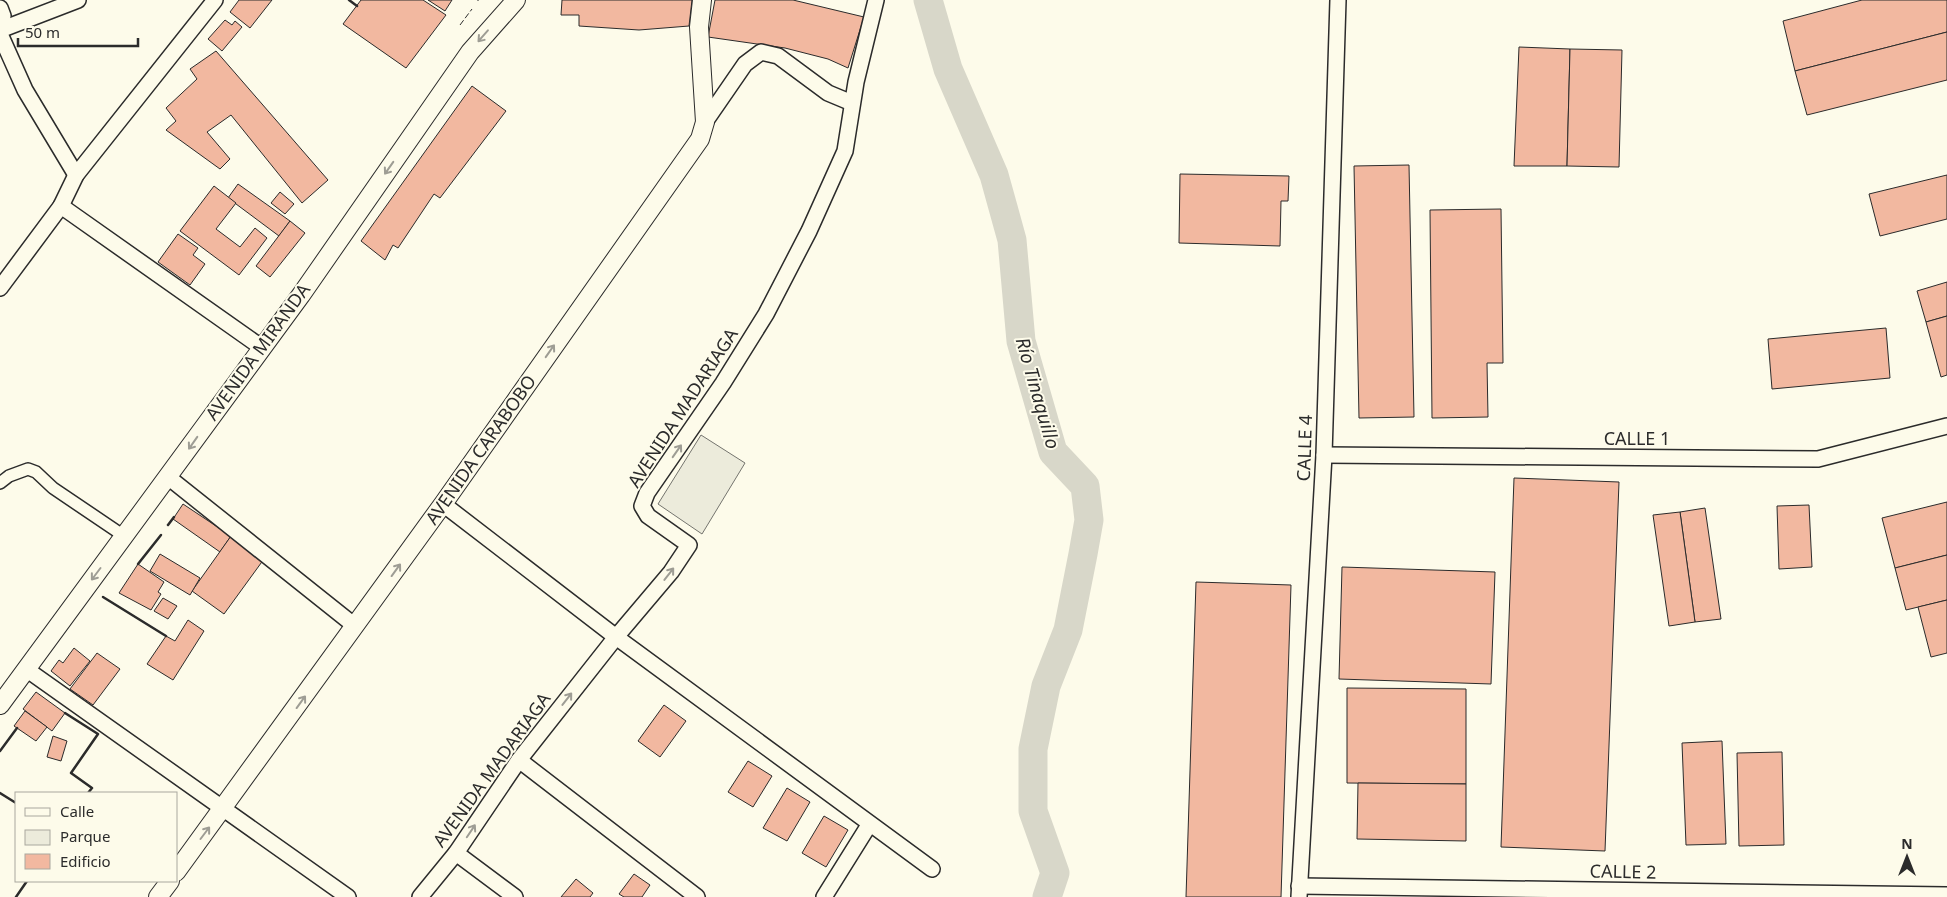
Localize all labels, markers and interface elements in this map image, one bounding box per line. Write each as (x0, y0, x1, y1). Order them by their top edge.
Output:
scale bar (18, 15, 138, 47)
text: 50 m (25, 22, 60, 42)
one-way arrow (477, 30, 489, 43)
one-way arrow (384, 161, 394, 175)
street label: AVENIDA MIRANDA (199, 278, 315, 425)
street label: AVENIDA MADARIAGA (622, 323, 743, 492)
water label: Río Tinaquillo (1010, 334, 1066, 452)
one-way arrow (545, 344, 555, 358)
street label: AVENIDA CARABOBO (419, 370, 541, 529)
street label: CALLE 4 (1291, 414, 1317, 482)
street label: CALLE 1 (1604, 426, 1670, 450)
one-way arrow (187, 436, 198, 449)
one-way arrow (672, 444, 682, 458)
one-way arrow (391, 563, 401, 577)
one-way arrow (91, 567, 102, 580)
one-way arrow (664, 568, 675, 581)
street label: AVENIDA MADARIAGA (427, 687, 556, 852)
one-way arrow (561, 693, 572, 706)
one-way arrow (296, 695, 306, 709)
legend (15, 792, 178, 882)
text: Calle (60, 801, 94, 821)
one-way arrow (466, 824, 476, 838)
text: Parque (60, 826, 110, 846)
one-way arrow (200, 826, 210, 840)
north arrow (1882, 832, 1932, 882)
text: N (1901, 834, 1913, 853)
text: Edificio (60, 851, 111, 871)
street label: CALLE 2 (1589, 858, 1657, 884)

